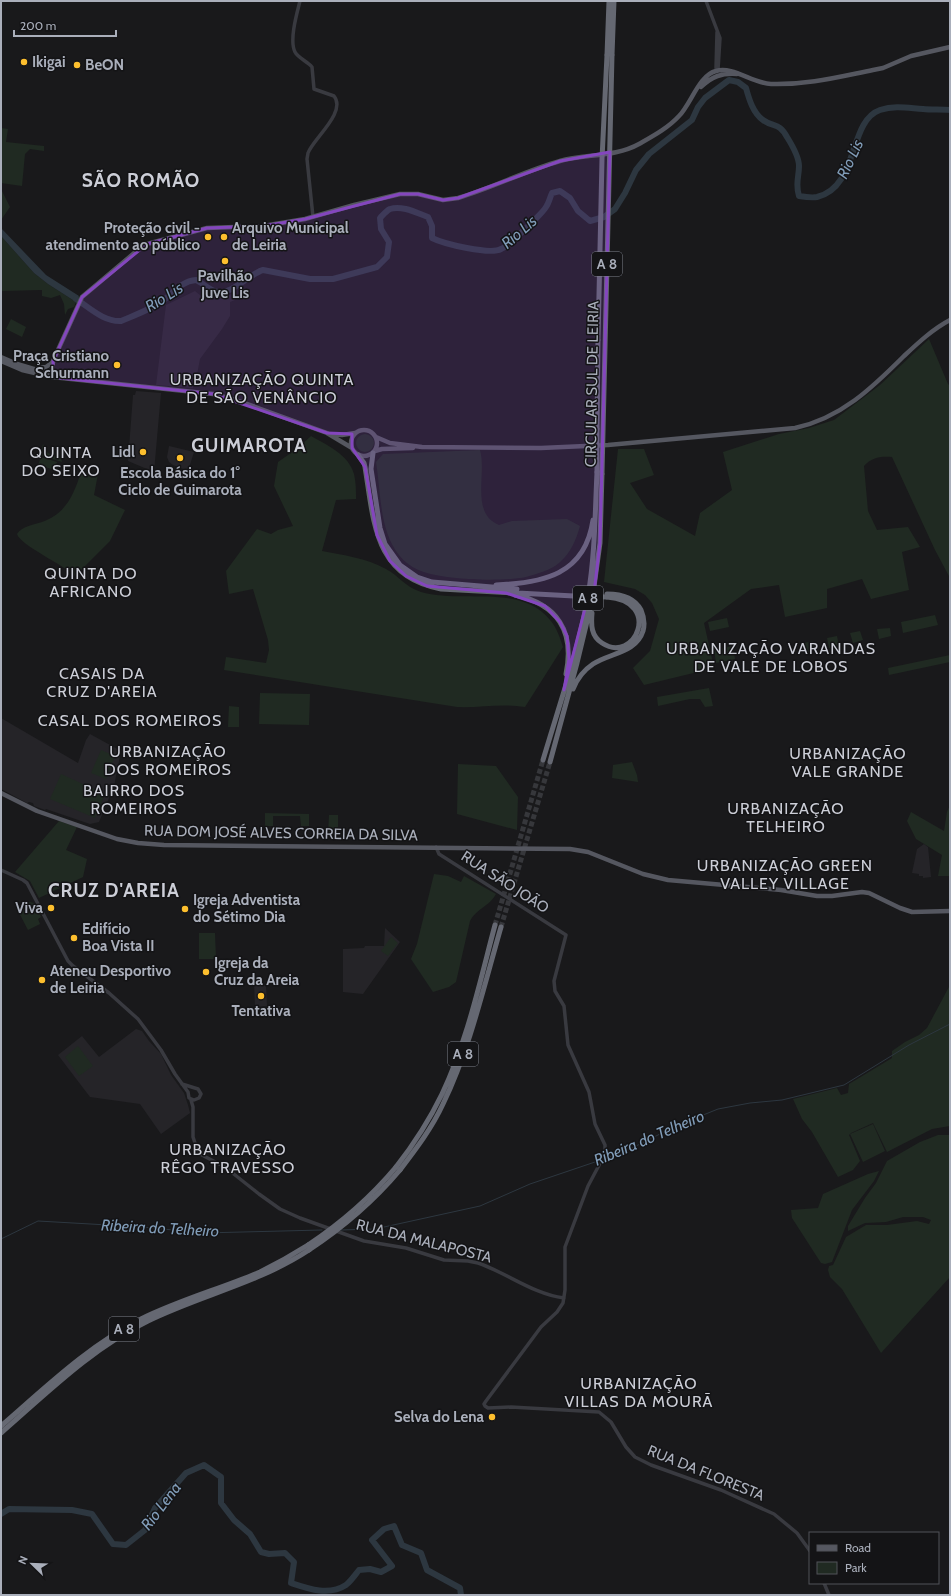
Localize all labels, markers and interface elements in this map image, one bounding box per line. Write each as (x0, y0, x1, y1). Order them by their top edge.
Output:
scale bar (14, 12, 116, 38)
text: 200 m (20, 18, 56, 33)
place label: Ikigai (32, 53, 66, 71)
place label: BeON (85, 56, 124, 74)
marker: Ikigai (19, 57, 29, 67)
marker: BeON (72, 60, 82, 70)
water label: Rio Lis (833, 136, 867, 182)
district label: SÃO ROMÃO (82, 169, 200, 192)
water label: Rio Lis (497, 211, 541, 253)
place label: Proteção civil - atendimento ao público (46, 219, 200, 254)
place label: Arquivo Municipal de Leiria (232, 219, 349, 254)
marker: Proteção civil - atendimento ao público (203, 232, 213, 242)
marker: Arquivo Municipal de Leiria (219, 232, 229, 242)
road number: A 8 (592, 252, 622, 276)
marker: Pavilhão Juve Lis (220, 256, 230, 266)
place label: Pavilhão Juve Lis (197, 267, 253, 302)
water label: Rio Lis (142, 278, 186, 316)
street label: CIRCULAR SUL DE LEIRIA (582, 300, 602, 467)
place label: Praça Cristiano Schurmann (13, 347, 109, 382)
marker: Praça Cristiano Schurmann (112, 360, 122, 370)
district label: URBANIZAÇÃO QUINTA DE SÃO VENÂNCIO (170, 370, 354, 407)
district label: GUIMAROTA (191, 434, 307, 457)
district label: QUINTA DO SEIXO (21, 443, 101, 480)
place label: Lidl (111, 443, 135, 461)
marker: Lidl (138, 447, 148, 457)
marker: Escola Básica do 1° Ciclo de Guimarota (175, 453, 185, 463)
place label: Escola Básica do 1° Ciclo de Guimarota (118, 464, 242, 499)
district label: QUINTA DO AFRICANO (44, 564, 138, 601)
road number: A 8 (573, 586, 603, 610)
district label: URBANIZAÇÃO VARANDAS DE VALE DE LOBOS (666, 639, 876, 676)
district label: CASAIS DA CRUZ D'AREIA (46, 664, 158, 701)
district label: CASAL DOS ROMEIROS (38, 711, 222, 730)
district label: URBANIZAÇÃO DOS ROMEIROS (104, 742, 232, 779)
district label: URBANIZAÇÃO VALE GRANDE (789, 744, 907, 781)
district label: BAIRRO DOS ROMEIROS (83, 781, 185, 818)
district label: URBANIZAÇÃO TELHEIRO (727, 799, 845, 836)
street label: RUA DOM JOSÉ ALVES CORREIA DA SILVA (144, 821, 419, 844)
street label: RUA SÃO JOÃO (458, 847, 552, 917)
district label: URBANIZAÇÃO GREEN VALLEY VILLAGE (697, 856, 873, 893)
district label: CRUZ D'AREIA (48, 879, 180, 902)
place label: Igreja Adventista do Sétimo Dia (193, 891, 301, 926)
place label: Viva (15, 899, 44, 917)
marker: Viva (46, 903, 56, 913)
marker: Igreja Adventista do Sétimo Dia (180, 904, 190, 914)
place label: Edifício Boa Vista II (82, 920, 154, 955)
marker: Edifício Boa Vista II (69, 933, 79, 943)
place label: Igreja da Cruz da Areia (214, 954, 300, 989)
place label: Ateneu Desportivo de Leiria (50, 962, 171, 997)
marker: Igreja da Cruz da Areia (201, 967, 211, 977)
marker: Ateneu Desportivo de Leiria (37, 975, 47, 985)
marker: Tentativa (256, 991, 266, 1001)
place label: Tentativa (231, 1002, 291, 1020)
road number: A 8 (448, 1042, 478, 1066)
water label: Ribeira do Telheiro (591, 1106, 707, 1170)
district label: URBANIZAÇÃO RÊGO TRAVESSO (161, 1140, 295, 1177)
water label: Ribeira do Telheiro (101, 1215, 219, 1241)
street label: RUA DA MALAPOSTA (354, 1215, 494, 1267)
road number: A 8 (109, 1317, 139, 1341)
district label: URBANIZAÇÃO VILLAS DA MOURÃ (565, 1374, 713, 1411)
place label: Selva do Lena (394, 1408, 485, 1426)
marker: Selva do Lena (487, 1412, 497, 1422)
street label: RUA DA FLORESTA (645, 1441, 768, 1505)
water label: Rio Lena (137, 1478, 185, 1534)
legend (809, 1532, 939, 1584)
text: Road (845, 1540, 871, 1555)
north arrow (12, 1544, 52, 1584)
text: N (15, 1554, 31, 1566)
text: Park (845, 1560, 867, 1575)

